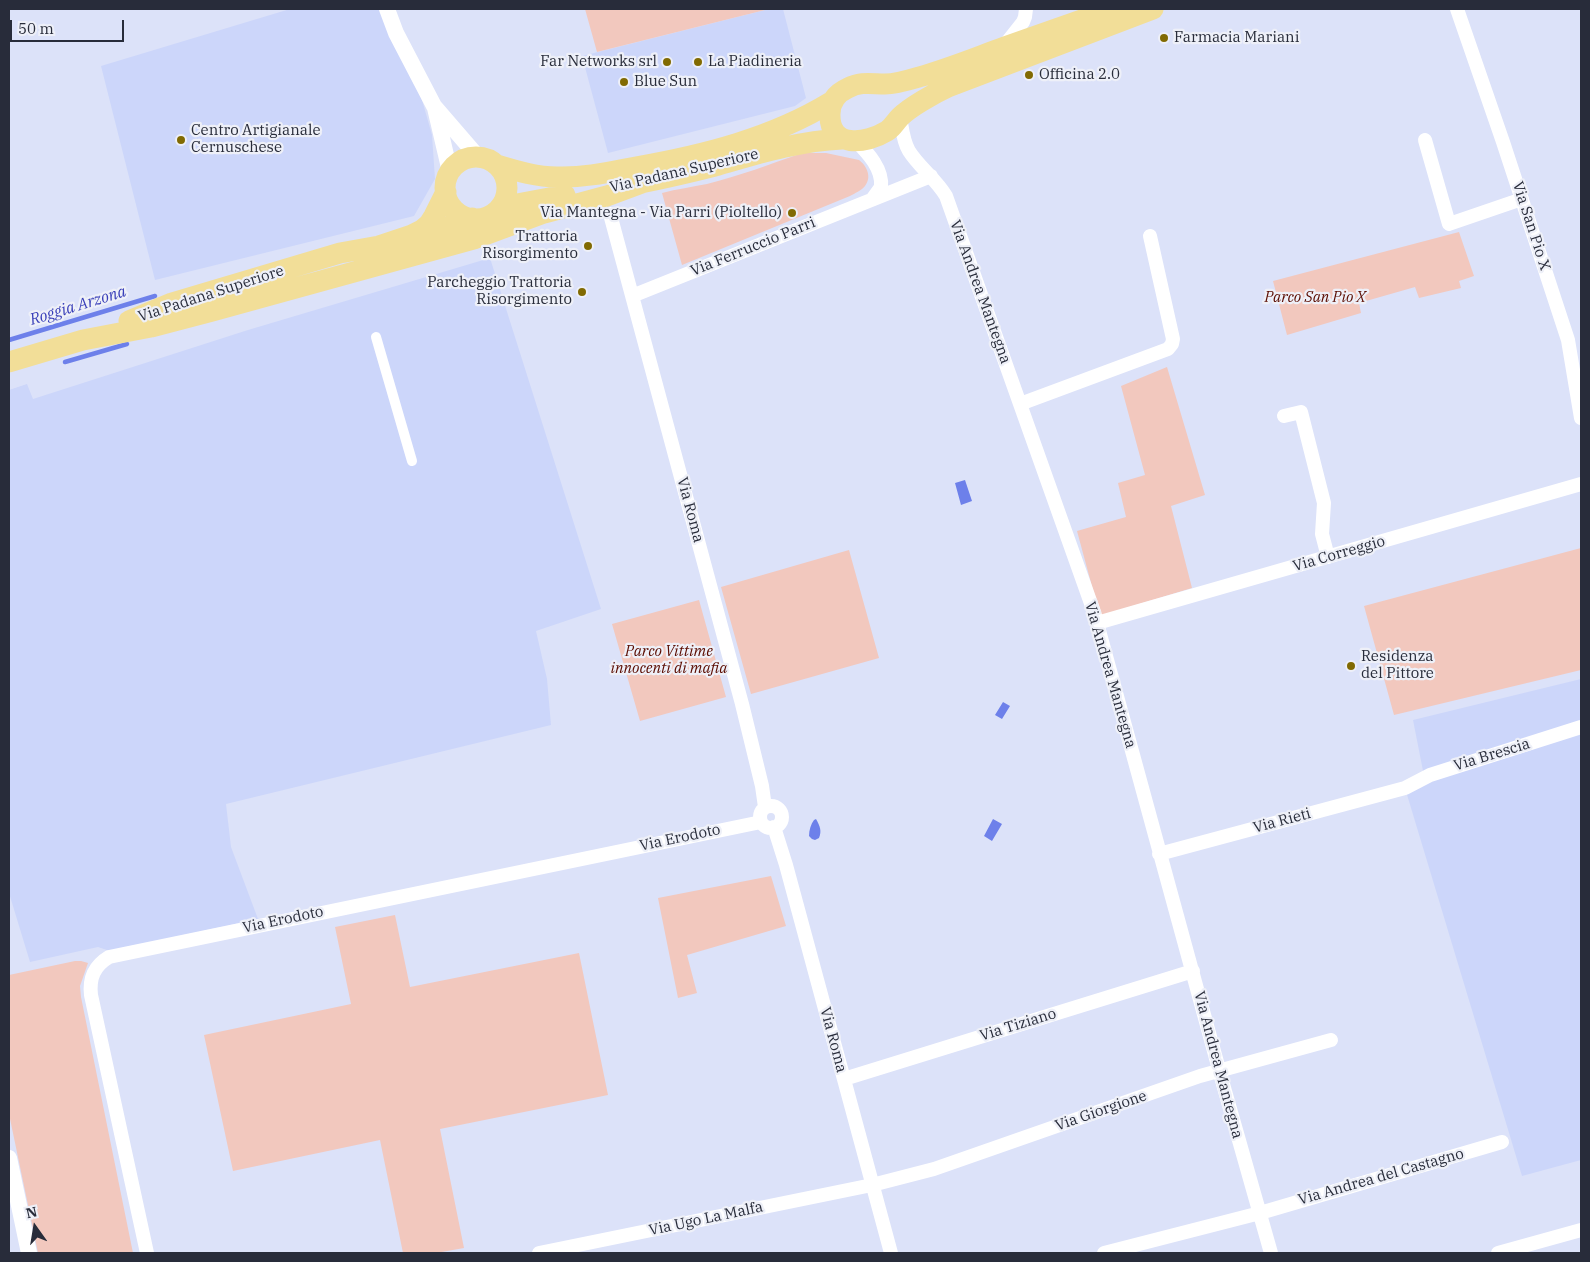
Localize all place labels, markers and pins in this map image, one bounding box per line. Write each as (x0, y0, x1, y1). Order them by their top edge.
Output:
place label: Farmacia Mariani (1174, 29, 1299, 47)
marker: Farmacia Mariani (1158, 32, 1170, 44)
place label: Far Networks srl (540, 53, 657, 71)
place label: La Piadineria (708, 53, 802, 71)
marker: Far Networks srl (661, 56, 673, 68)
marker: La Piadineria (692, 56, 704, 68)
place label: Officina 2.0 (1039, 66, 1120, 84)
marker: Officina 2.0 (1023, 69, 1035, 81)
place label: Blue Sun (634, 73, 697, 91)
marker: Blue Sun (618, 76, 630, 88)
place label: Centro Artigianale Cernuschese (191, 122, 321, 157)
marker: Centro Artigianale Cernuschese (175, 134, 187, 146)
place label: Via Mantegna - Via Parri (Pioltello) (540, 204, 782, 222)
marker: Via Mantegna - Via Parri (Pioltello) (786, 207, 798, 219)
place label: Trattoria Risorgimento (482, 228, 578, 263)
marker: Trattoria Risorgimento (582, 240, 594, 252)
place label: Parcheggio Trattoria Risorgimento (427, 274, 572, 309)
marker: Parcheggio Trattoria Risorgimento (576, 286, 588, 298)
place label: Residenza del Pittore (1361, 648, 1434, 683)
marker: Residenza del Pittore (1345, 660, 1357, 672)

